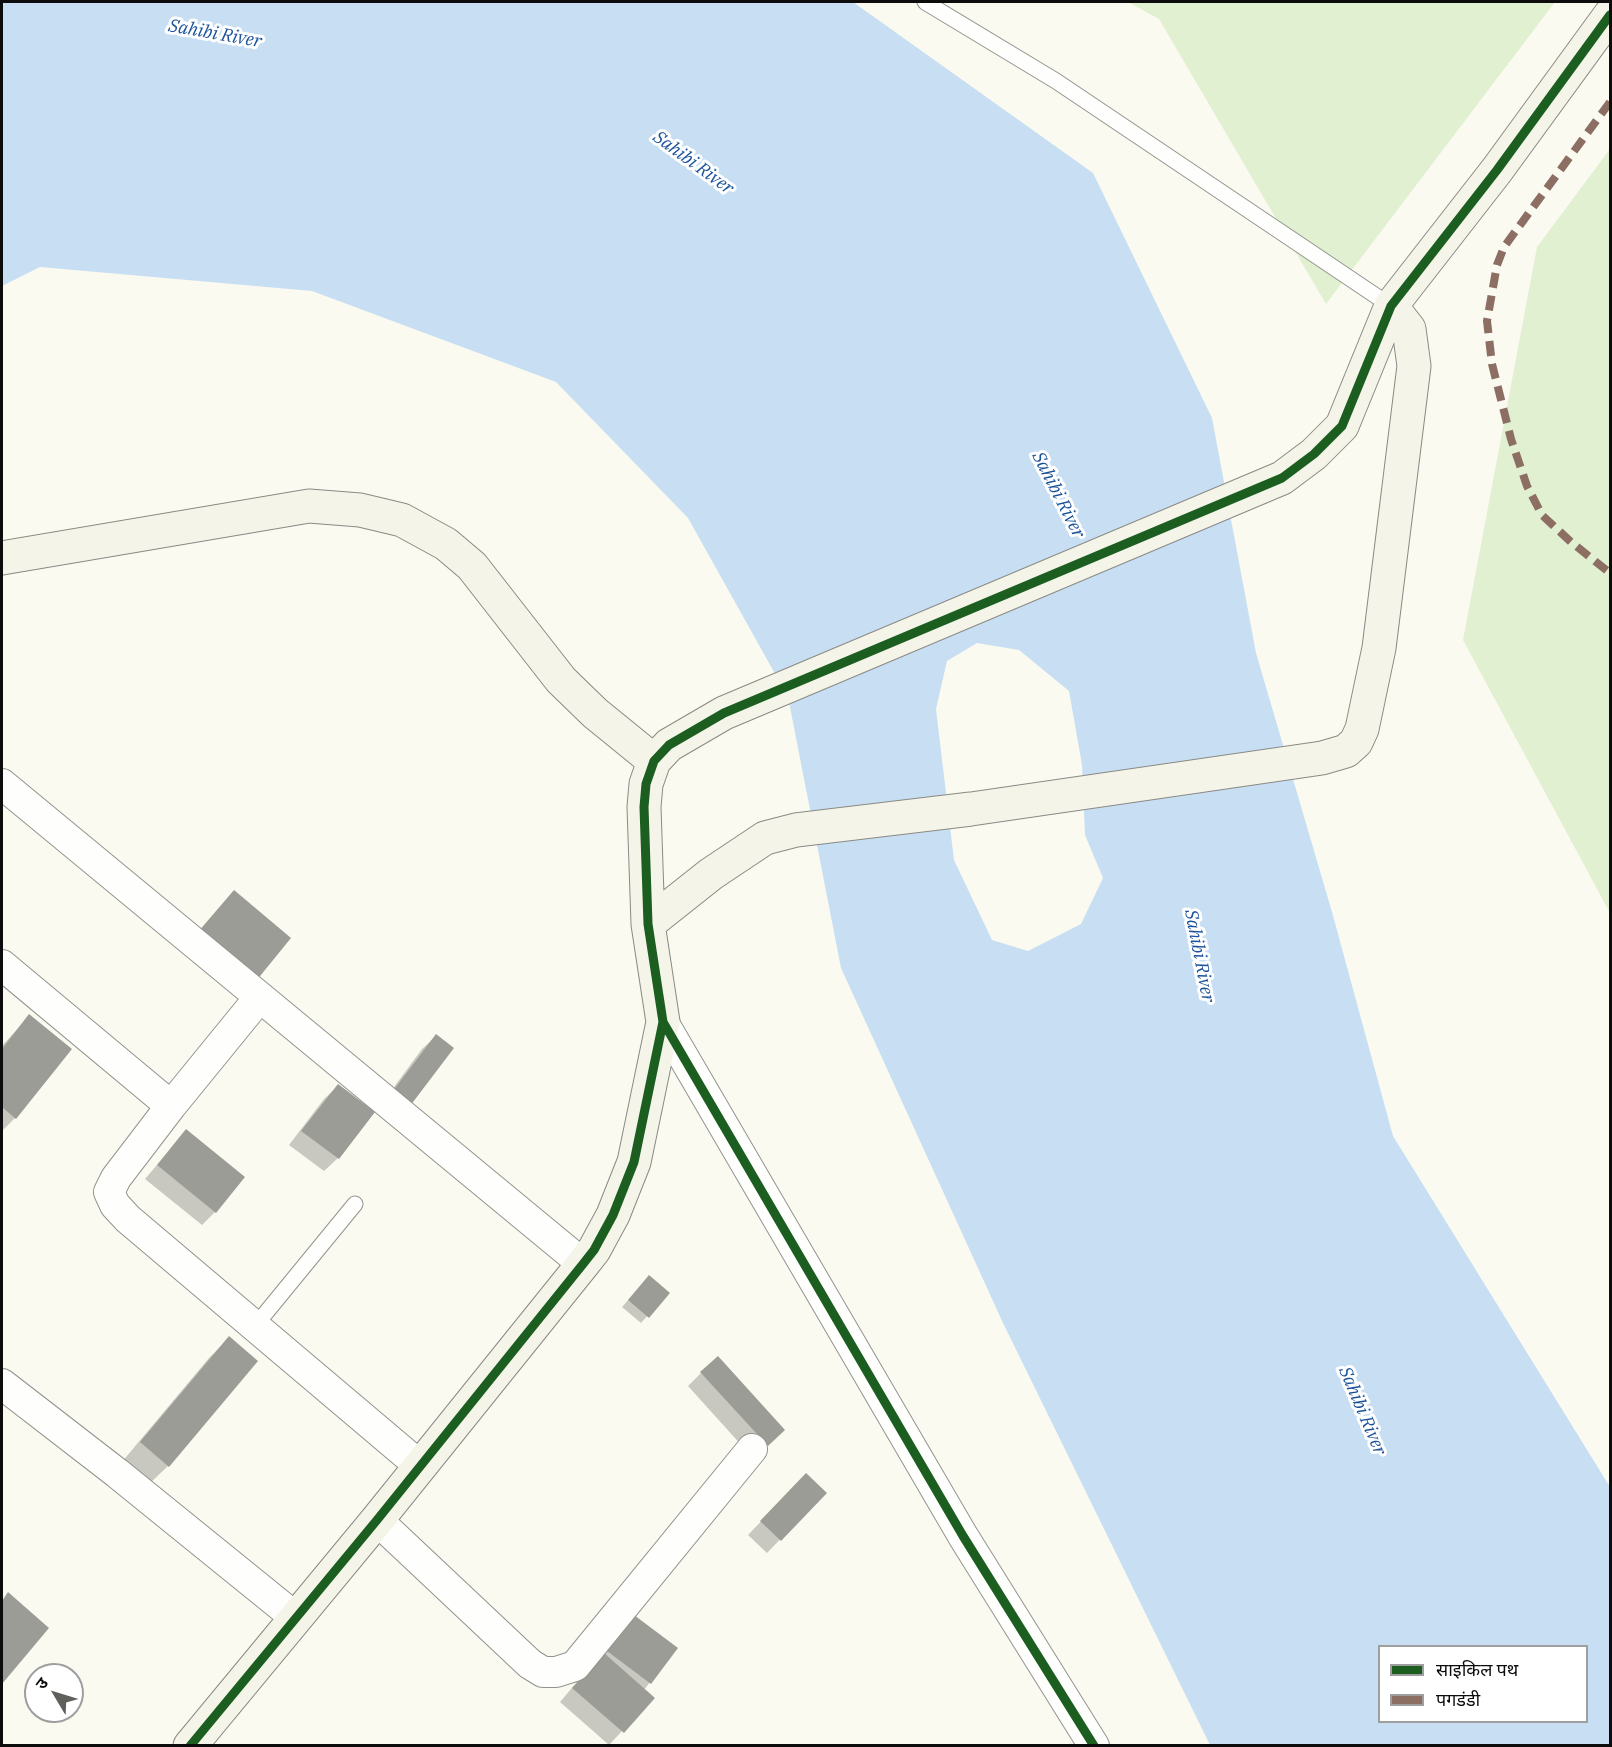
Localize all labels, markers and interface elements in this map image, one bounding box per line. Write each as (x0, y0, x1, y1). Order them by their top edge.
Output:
water label: Sahibi River (167, 15, 263, 53)
water label: Sahibi River (649, 127, 737, 199)
water label: Sahibi River (1027, 448, 1089, 542)
water label: Sahibi River (1179, 908, 1219, 1004)
water label: Sahibi River (1334, 1363, 1390, 1459)
legend (1378, 1645, 1588, 1723)
text: साइकिल पथ (1436, 1658, 1518, 1681)
north arrow (24, 1663, 84, 1723)
text: उ (31, 1673, 52, 1693)
text: पगडंडी (1436, 1688, 1480, 1711)

